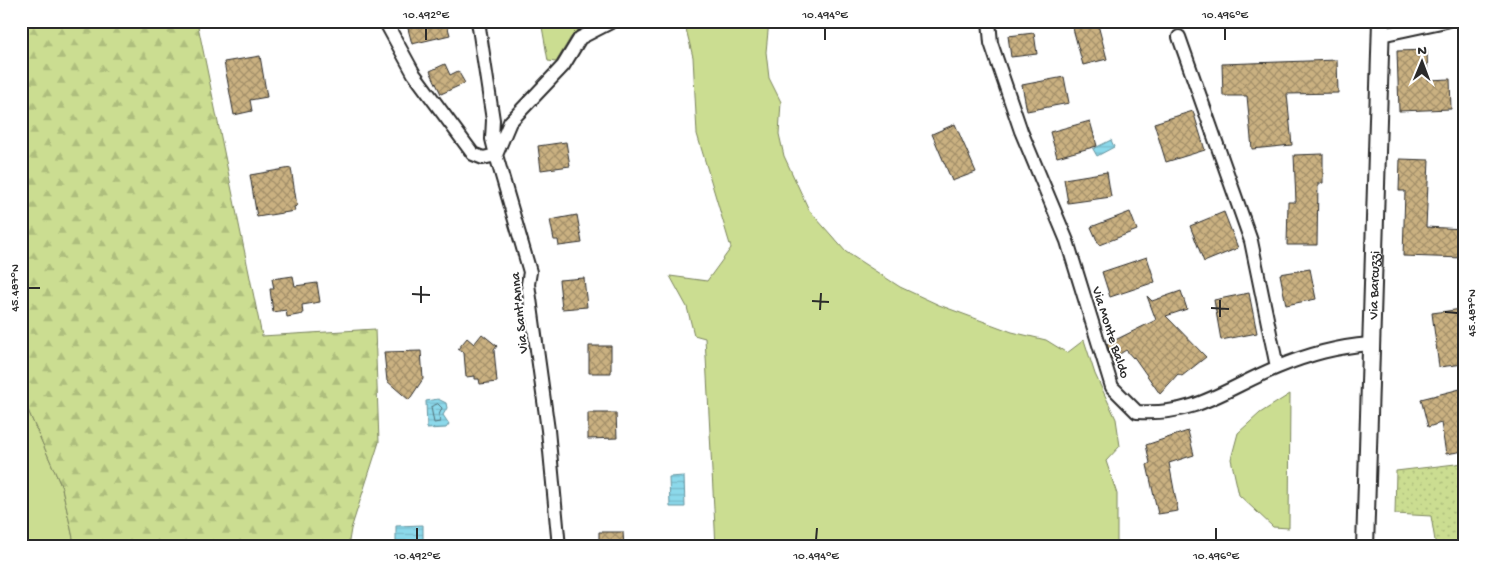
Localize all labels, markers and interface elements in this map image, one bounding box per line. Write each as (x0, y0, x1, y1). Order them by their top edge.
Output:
text: 10.492°E (402, 9, 449, 23)
text: 10.494°E (801, 9, 848, 23)
text: 10.496°E (1201, 9, 1249, 23)
north arrow (1398, 38, 1448, 88)
text: N (1417, 43, 1427, 60)
street label: Via Barcuzzi (1366, 251, 1385, 321)
text: 45.487°N (9, 264, 23, 312)
street label: Via Sant'Anna (508, 270, 533, 355)
street label: Via Monte Baldo (1087, 284, 1132, 381)
text: 45.487°N (1466, 289, 1480, 337)
text: 10.492°E (393, 550, 440, 564)
text: 10.494°E (792, 550, 839, 564)
text: 10.496°E (1192, 550, 1240, 564)

